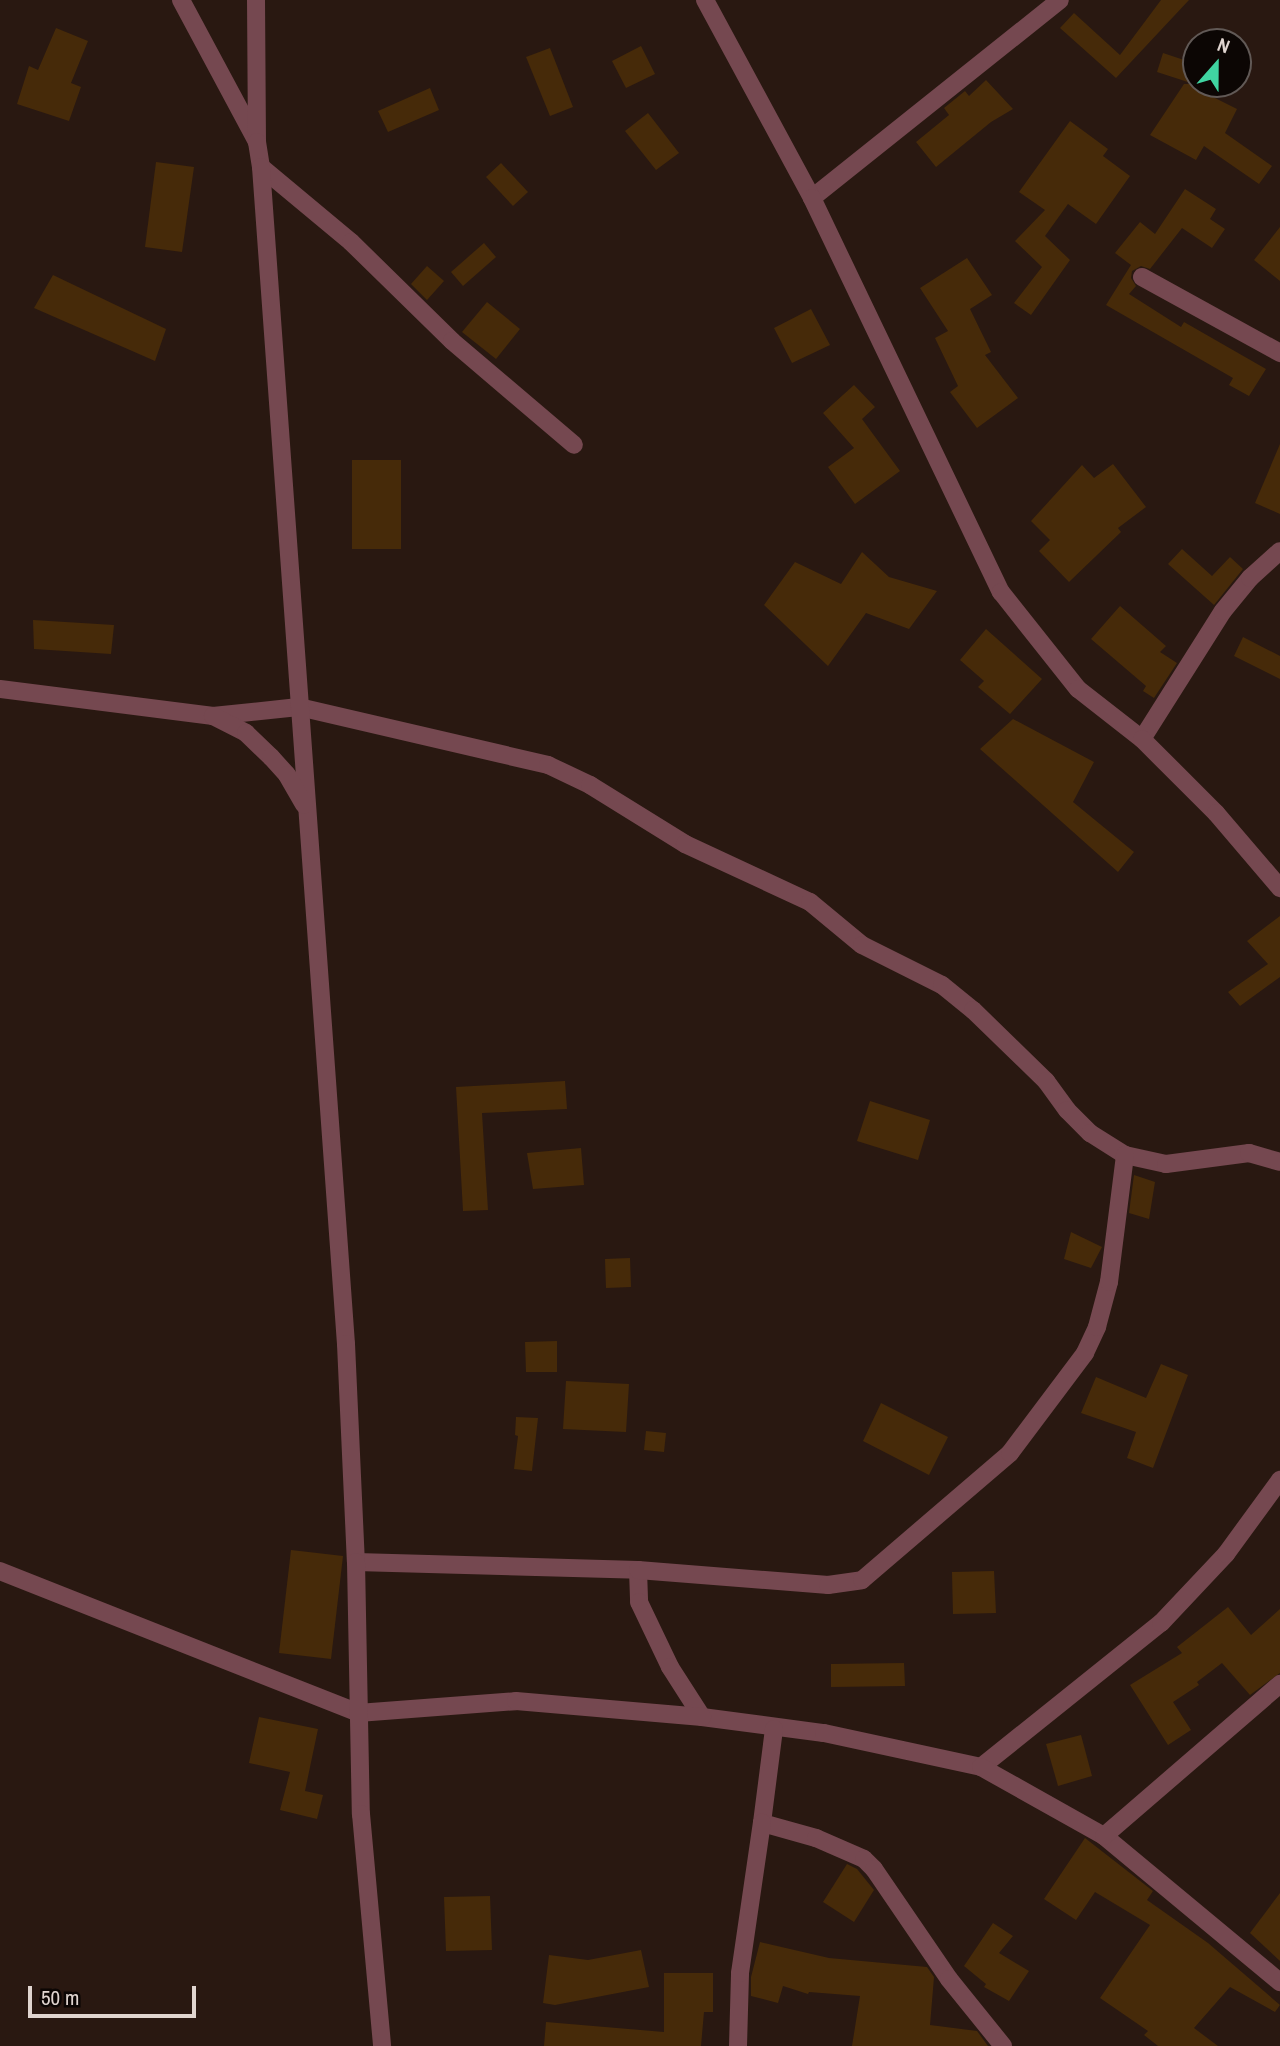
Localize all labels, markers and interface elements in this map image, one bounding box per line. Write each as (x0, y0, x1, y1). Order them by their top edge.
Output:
north arrow (1182, 28, 1252, 98)
text: N (1214, 31, 1234, 59)
scale bar (32, 1972, 200, 2016)
text: 50 m (41, 1983, 79, 2012)

